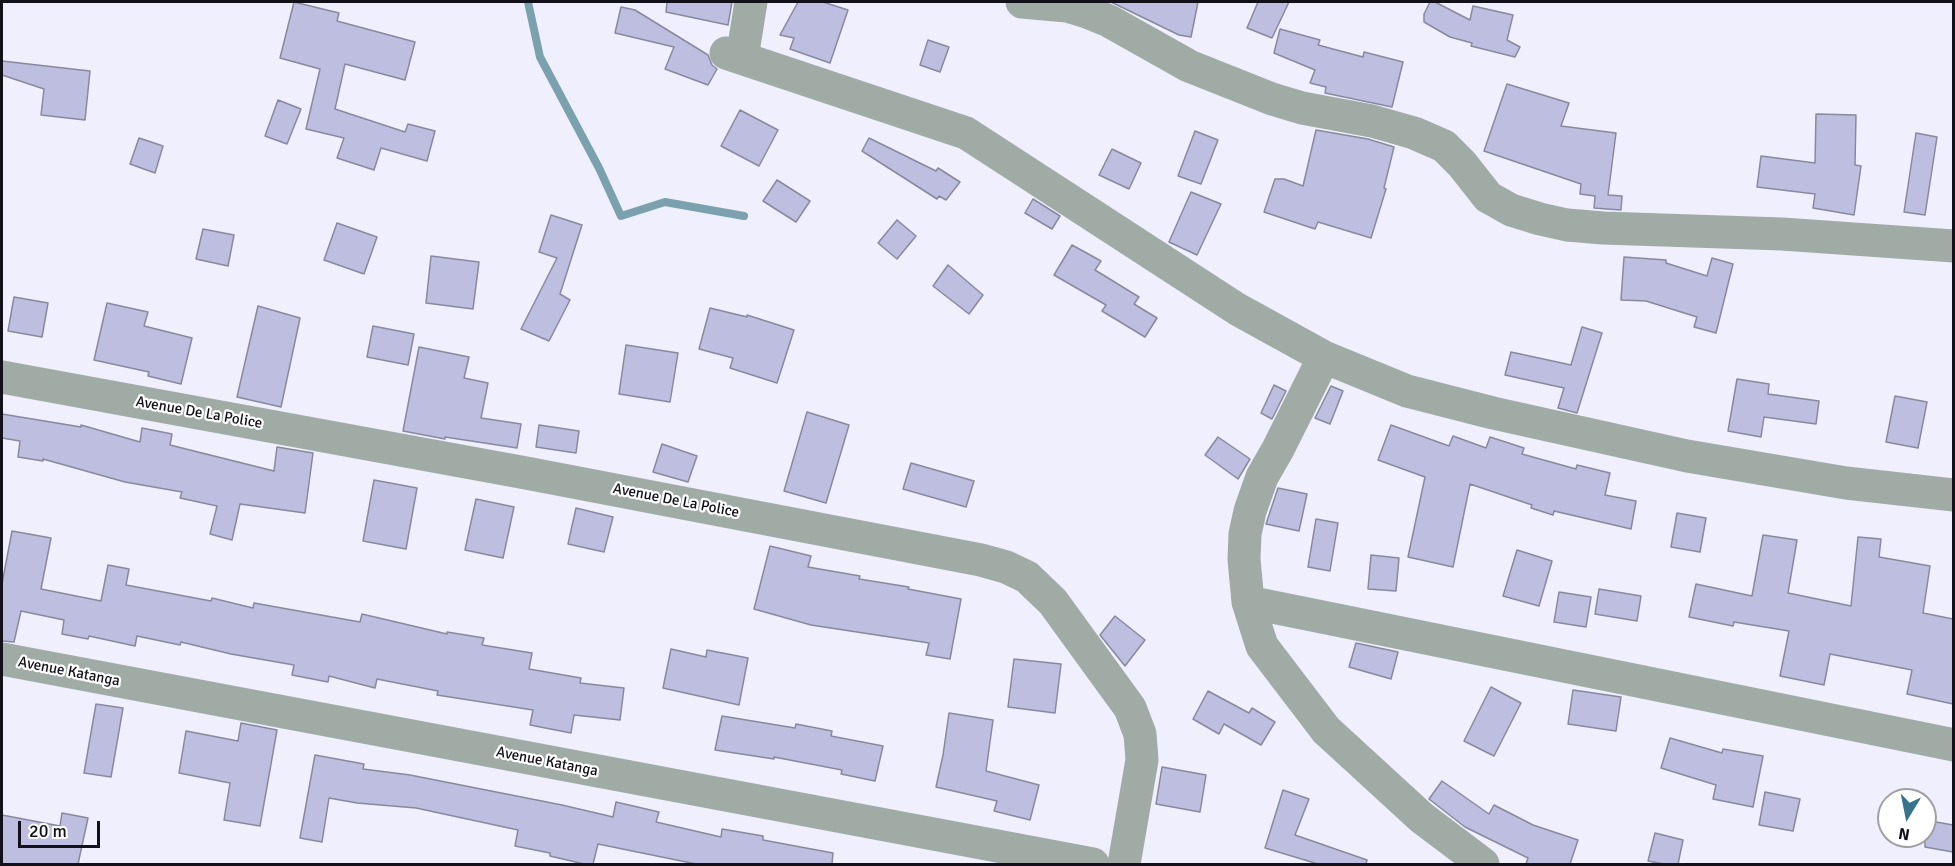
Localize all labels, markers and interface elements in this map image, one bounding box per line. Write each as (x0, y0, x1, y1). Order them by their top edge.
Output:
street label: Avenue De La Police (134, 393, 264, 433)
street label: Avenue De La Police (611, 480, 741, 522)
street label: Avenue Katanga (17, 653, 121, 691)
street label: Avenue Katanga (495, 743, 599, 781)
north arrow (1877, 788, 1937, 848)
scale bar (21, 809, 104, 847)
text: 20 m (29, 820, 67, 842)
text: N (1897, 823, 1911, 845)

